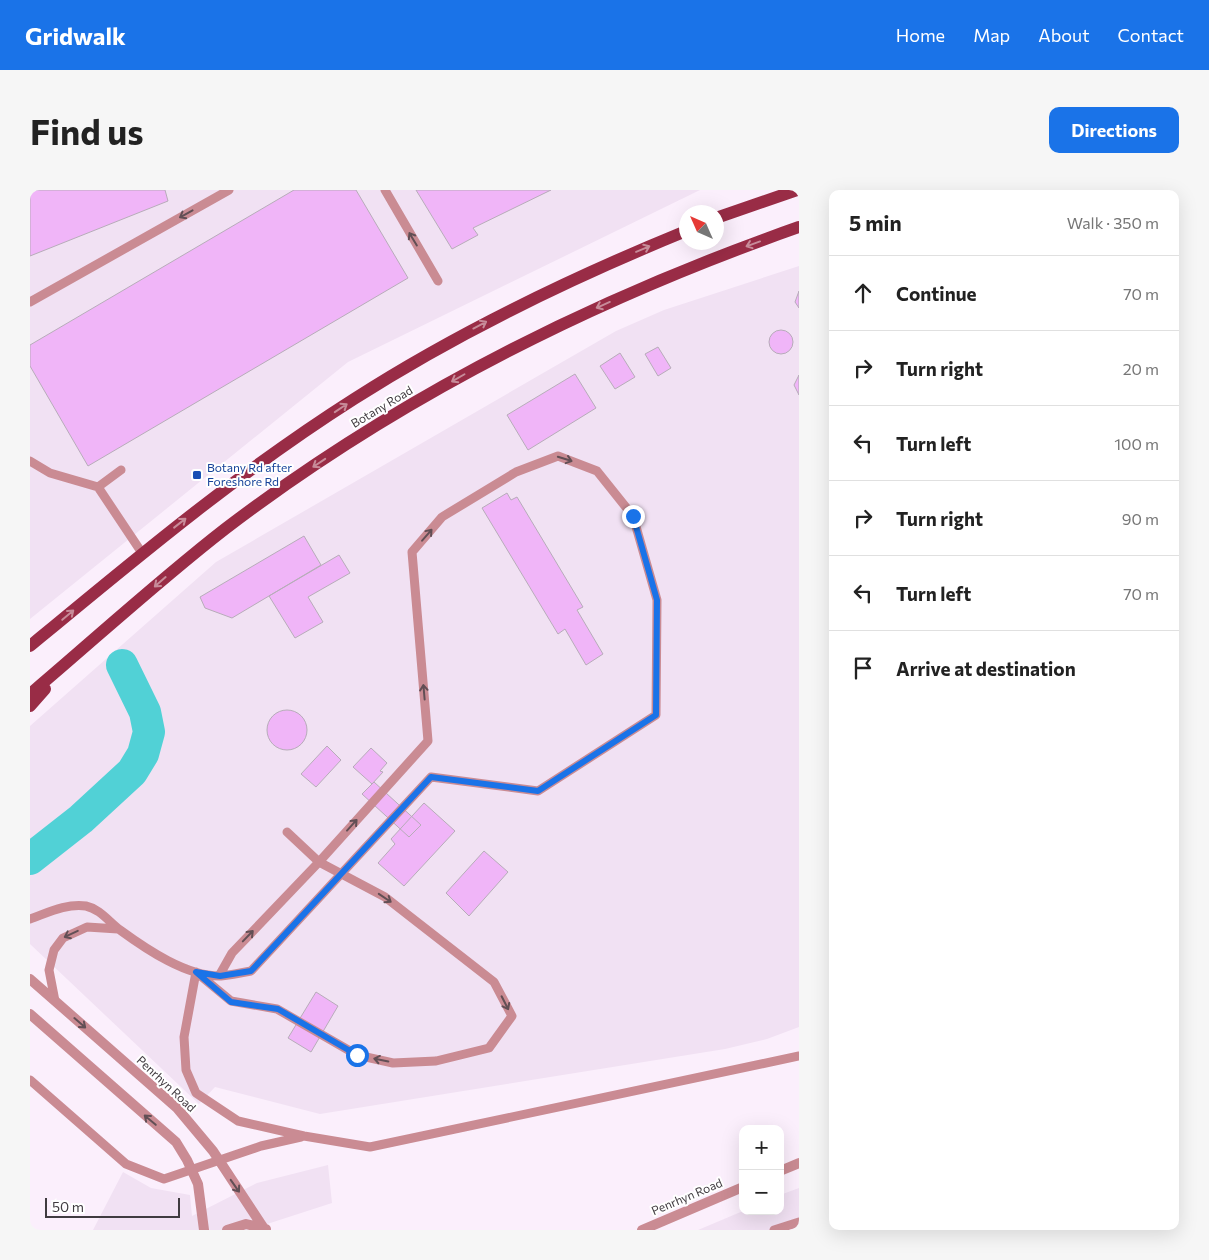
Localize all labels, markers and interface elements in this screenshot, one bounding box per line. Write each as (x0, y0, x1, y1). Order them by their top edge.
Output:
text: Gridwalk (25, 21, 126, 50)
text: Home (896, 24, 945, 46)
text: Map (973, 24, 1010, 46)
text: About (1038, 24, 1090, 46)
text: Contact (1118, 24, 1184, 46)
button: Directions (1049, 107, 1179, 153)
text: Find us (30, 109, 144, 152)
north arrow (679, 205, 724, 250)
one-way arrow (180, 209, 194, 219)
text: 5 min (849, 210, 902, 235)
text: Walk · 350 m (1067, 213, 1159, 232)
one-way arrow (408, 232, 418, 246)
one-way arrow (746, 240, 761, 249)
one-way arrow (635, 243, 650, 253)
icon: ahead (849, 279, 877, 307)
text: Continue (896, 282, 976, 305)
text: 70 m (1123, 284, 1159, 303)
one-way arrow (596, 301, 611, 311)
one-way arrow (473, 320, 488, 330)
icon: right (849, 354, 877, 382)
text: Turn right (896, 357, 983, 380)
text: 20 m (1123, 359, 1159, 378)
one-way arrow (450, 373, 465, 383)
street label: Botany Road (348, 382, 415, 430)
one-way arrow (333, 403, 347, 413)
icon: left (849, 429, 877, 457)
text: Turn left (896, 432, 971, 455)
text: 100 m (1114, 434, 1159, 453)
one-way arrow (556, 454, 572, 464)
one-way arrow (312, 458, 326, 468)
place label: Botany Rd after Foreshore Rd (207, 460, 292, 488)
marker: Botany Rd after Foreshore Rd (191, 469, 203, 481)
icon: right (849, 504, 877, 532)
route end (622, 505, 645, 528)
text: Turn right (896, 507, 983, 530)
text: 90 m (1122, 509, 1159, 528)
one-way arrow (173, 517, 186, 528)
one-way arrow (421, 529, 432, 542)
one-way arrow (154, 576, 167, 588)
icon: left (849, 579, 877, 607)
text: Turn left (896, 582, 971, 605)
text: 70 m (1123, 584, 1159, 603)
one-way arrow (61, 609, 74, 620)
icon: arrive (849, 654, 877, 682)
text: Arrive at destination (896, 657, 1076, 680)
one-way arrow (419, 684, 428, 700)
one-way arrow (346, 819, 358, 832)
one-way arrow (377, 893, 391, 903)
one-way arrow (64, 930, 79, 939)
one-way arrow (241, 931, 253, 943)
one-way arrow (500, 996, 510, 1011)
one-way arrow (73, 1017, 86, 1029)
route start (346, 1044, 369, 1067)
street label: Penrhyn Road (134, 1052, 199, 1114)
one-way arrow (374, 1055, 390, 1064)
one-way arrow (143, 1114, 156, 1126)
map controls (739, 1125, 784, 1215)
button: + (739, 1125, 784, 1170)
button: − (739, 1170, 784, 1215)
street label: Penrhyn Road (649, 1175, 724, 1217)
one-way arrow (230, 1178, 240, 1192)
scale bar (45, 1195, 180, 1218)
text: 50 m (52, 1198, 84, 1215)

